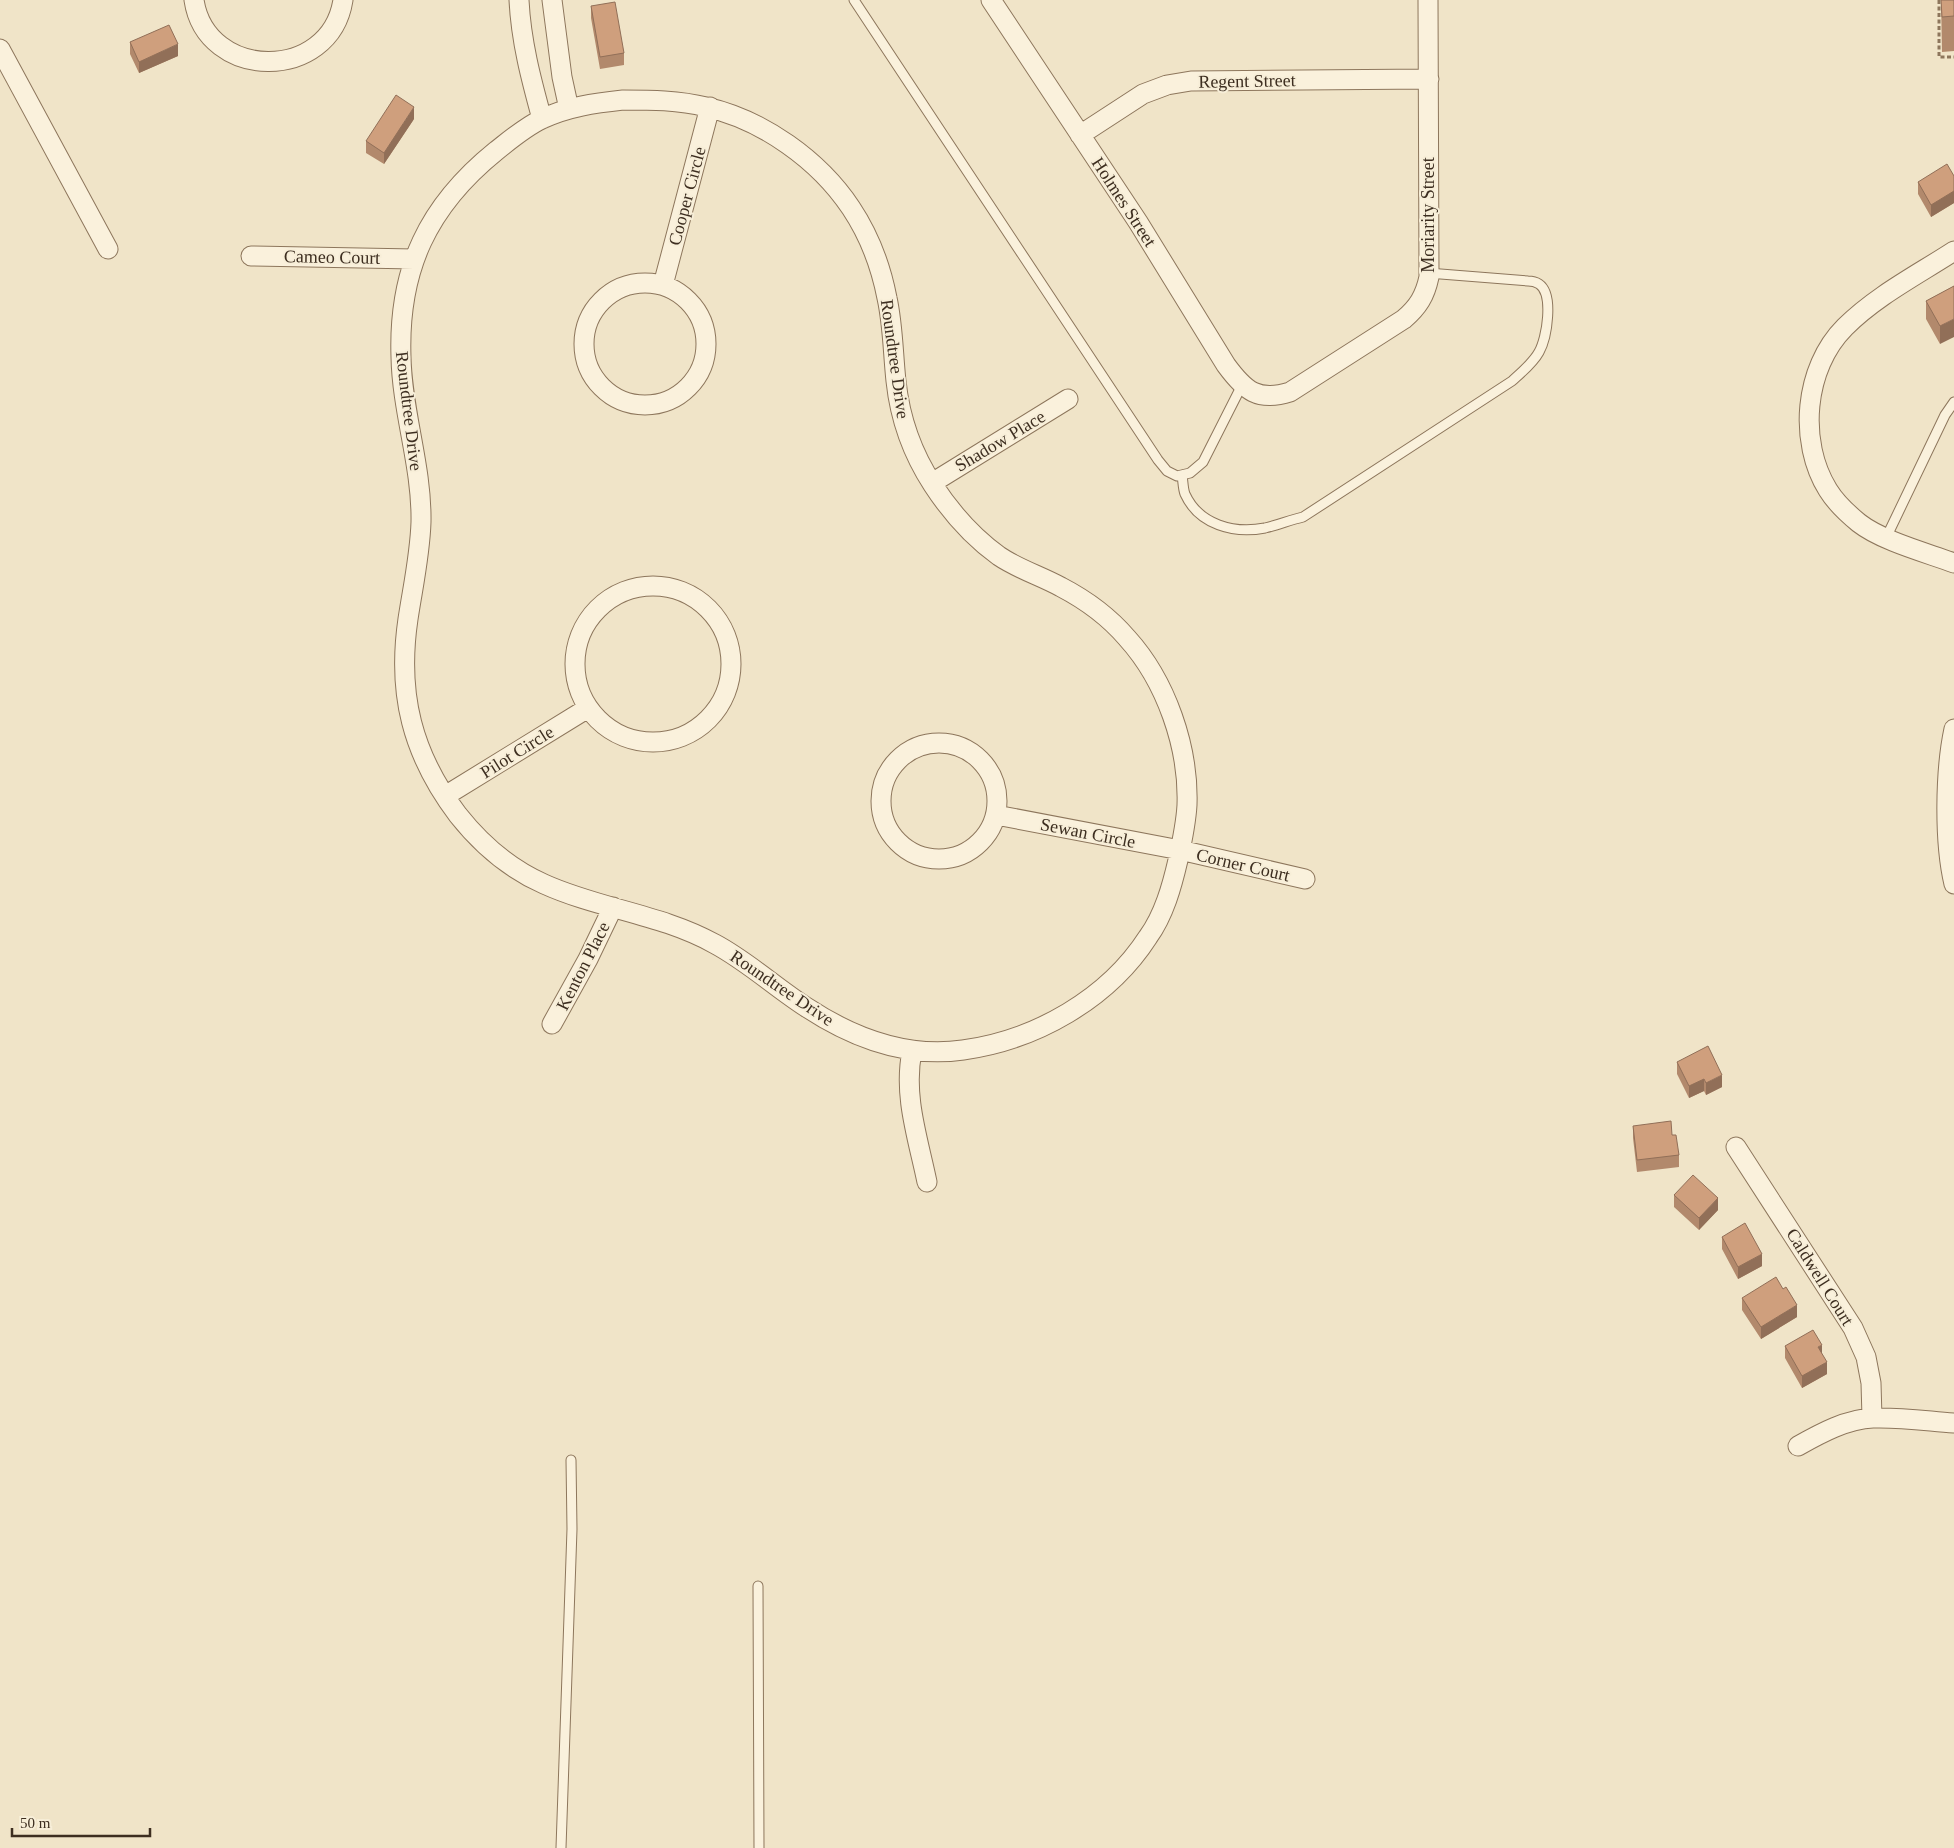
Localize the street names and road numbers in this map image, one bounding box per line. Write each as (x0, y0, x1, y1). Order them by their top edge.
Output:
street label: Regent Street (1198, 70, 1296, 92)
street label: Cooper Circle (664, 144, 710, 248)
street label: Holmes Street (1088, 154, 1160, 250)
street label: Moriarity Street (1418, 157, 1438, 273)
street label: Cameo Court (284, 246, 380, 268)
street label: Roundtree Drive (877, 298, 913, 420)
street label: Roundtree Drive (392, 350, 426, 472)
street label: Shadow Place (951, 406, 1049, 476)
street label: Pilot Circle (477, 722, 557, 782)
street label: Sewan Circle (1039, 814, 1137, 852)
street label: Corner Court (1194, 845, 1292, 885)
street label: Kenton Place (552, 918, 614, 1014)
street label: Roundtree Drive (726, 946, 838, 1030)
street label: Caldwell Court (1782, 1225, 1858, 1329)

